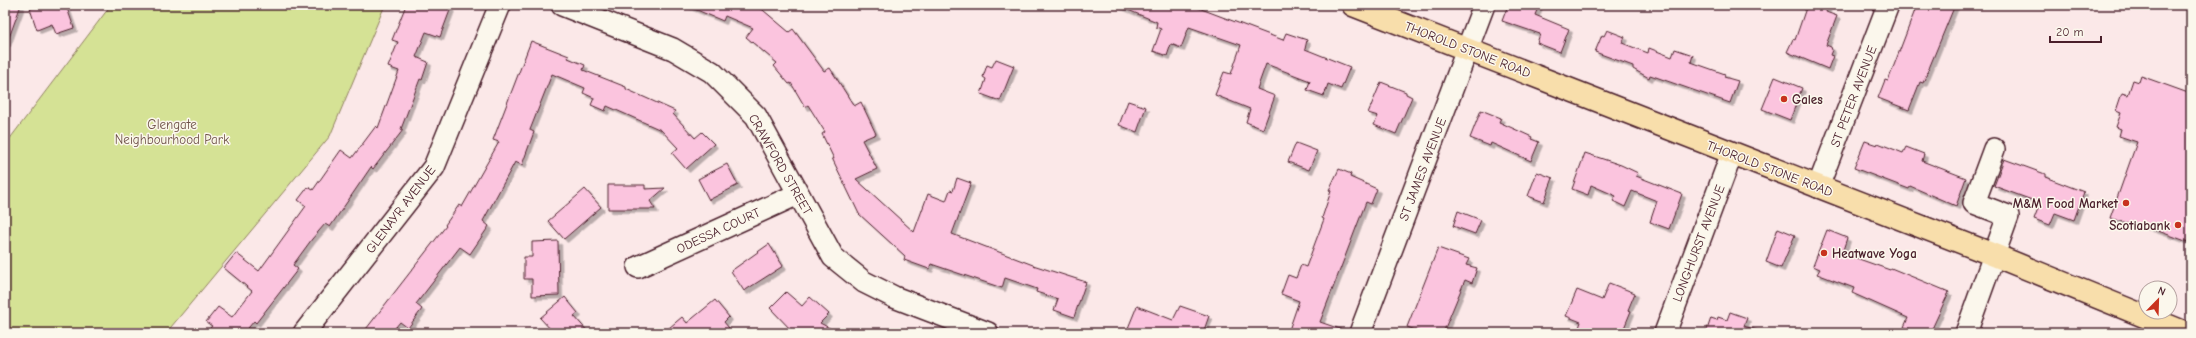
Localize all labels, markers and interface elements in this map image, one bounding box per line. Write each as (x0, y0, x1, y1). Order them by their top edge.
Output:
street label: THOROLD STONE ROAD (1403, 18, 1533, 80)
scale bar (2050, 18, 2101, 44)
text: 20 m (2056, 25, 2084, 39)
street label: ST PETER AVENUE (1827, 43, 1880, 149)
place label: Gales (1792, 92, 1823, 107)
marker: Gales (1779, 94, 1789, 104)
street label: CRAWFORD STREET (746, 111, 816, 218)
street label: ST JAMES AVENUE (1396, 115, 1449, 223)
park label: Glengate Neighbourhood Park (115, 117, 230, 147)
street label: THOROLD STONE ROAD (1705, 137, 1835, 199)
street label: GLENAYR AVENUE (363, 162, 438, 256)
street label: LONGHURST AVENUE (1669, 182, 1728, 304)
place label: M&M Food Market (2013, 196, 2119, 211)
marker: M&M Food Market (2121, 198, 2131, 208)
street label: ODESSA COURT (674, 204, 763, 256)
place label: Scotiabank (2109, 218, 2171, 233)
marker: Scotiabank (2173, 220, 2183, 230)
place label: Heatwave Yoga (1832, 246, 1917, 261)
marker: Heatwave Yoga (1819, 248, 1829, 258)
north arrow (2138, 280, 2178, 320)
text: N (2156, 284, 2168, 299)

